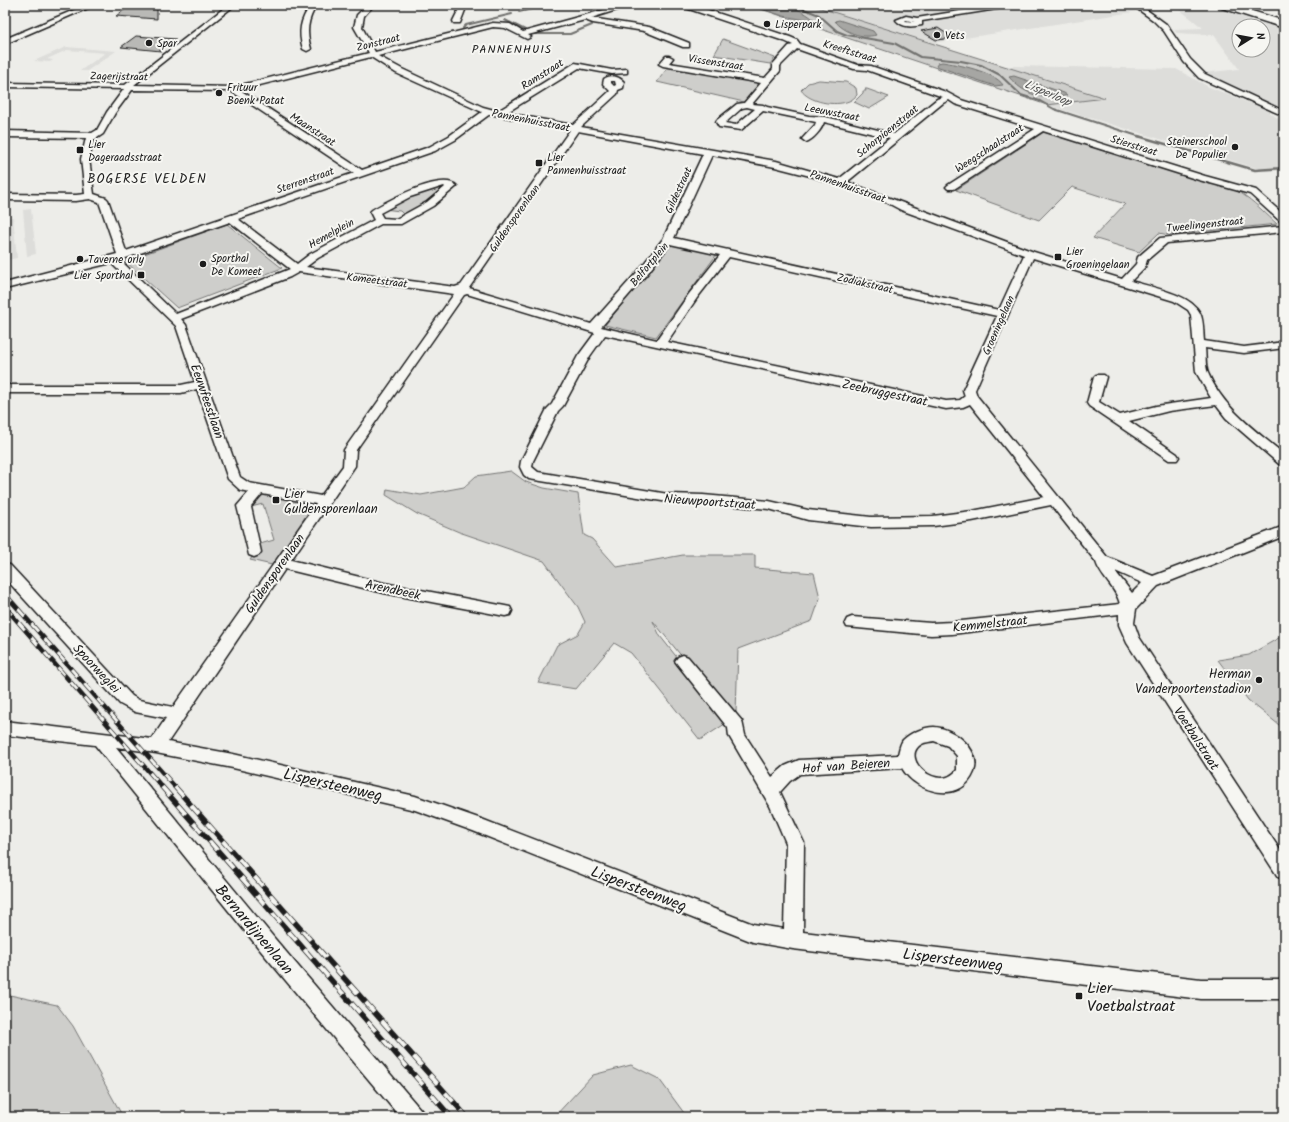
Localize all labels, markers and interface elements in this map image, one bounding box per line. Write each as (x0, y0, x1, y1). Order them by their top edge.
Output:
place label: Lisperpark (775, 16, 822, 34)
north arrow (1231, 18, 1271, 58)
marker: Lisperpark (762, 19, 772, 29)
place label: Vets (945, 27, 965, 45)
street label: Zonstraat (354, 29, 403, 57)
marker: Vets (932, 30, 942, 40)
text: N (1250, 31, 1269, 41)
place label: Spar (157, 35, 178, 53)
street label: Kreeftstraat (820, 35, 880, 69)
marker: Spar (144, 38, 154, 48)
district label: PANNENHUIS (472, 40, 552, 59)
street label: Vissenstraat (687, 50, 746, 76)
street label: Ramstraat (518, 54, 568, 95)
street label: Zagerijstraat (90, 67, 149, 87)
water label: Lisperloop (1021, 75, 1075, 112)
place label: Frituur Boenk Patat (227, 79, 285, 110)
marker: Frituur Boenk Patat (214, 88, 224, 98)
street label: Leeuwstraat (803, 99, 862, 127)
street label: Schorpioenstraat (852, 100, 923, 163)
street label: Pannenhuisstraat (490, 105, 572, 138)
street label: Maanstraat (286, 108, 340, 152)
street label: Weegschaalstraat (951, 119, 1028, 178)
street label: Stierstraat (1108, 130, 1160, 162)
place label: Steinerschool De Populier (1167, 133, 1228, 164)
place label: Lier Dageraadsstraat (88, 136, 162, 167)
marker: Steinerschool De Populier (1230, 142, 1240, 152)
marker: Lier Dageraadsstraat (75, 145, 85, 155)
place label: Lier Pannenhuisstraat (547, 149, 627, 180)
marker: Lier Pannenhuisstraat (534, 158, 544, 168)
street label: Sterrenstraat (274, 162, 337, 199)
street label: Gildestraat (660, 163, 698, 217)
street label: Pannenhuisstraat (807, 166, 889, 209)
district label: BOGERSE VELDEN (87, 169, 207, 190)
street label: Guldensporenlaan (485, 181, 545, 256)
street label: Tweelingenstraat (1166, 212, 1245, 238)
street label: Hemelplein (305, 214, 358, 254)
street label: Belfortplein (626, 238, 674, 291)
place label: Lier Groeningelaan (1066, 243, 1130, 274)
place label: Sporthal De Komeet (211, 250, 263, 281)
place label: Taverne orly (88, 251, 145, 269)
marker: Lier Groeningelaan (1053, 252, 1063, 262)
marker: Taverne orly (75, 254, 85, 264)
marker: Sporthal De Komeet (198, 259, 208, 269)
place label: Lier Sporthal (74, 267, 133, 285)
street label: Komeetstraat (345, 268, 409, 294)
street label: Zodiakstraat (835, 269, 895, 299)
marker: Lier Sporthal (136, 270, 146, 280)
street label: Groeningelaan (978, 293, 1020, 358)
street label: Eeuwfeestlaan (184, 361, 229, 442)
street label: Zeebruggestraat (840, 374, 931, 413)
place label: Lier Guldensporenlaan (284, 484, 378, 520)
street label: Nieuwpoortstraat (663, 489, 758, 516)
marker: Lier Guldensporenlaan (271, 495, 281, 505)
street label: Guldensporenlaan (240, 529, 311, 618)
street label: Arendbeek (363, 574, 423, 607)
street label: Kemmelstraat (952, 610, 1030, 639)
street label: Spoorweglei (67, 639, 125, 700)
place label: Herman Vanderpoortenstadion (1135, 664, 1251, 700)
marker: Herman Vanderpoortenstadion (1254, 675, 1264, 685)
street label: Voetbalstraat (1167, 703, 1225, 775)
street label: Hof van Beieren (801, 753, 891, 780)
street label: Lispersteenweg (281, 762, 385, 809)
street label: Lispersteenweg (587, 860, 690, 919)
street label: Bernardijnenlaan (208, 879, 299, 981)
street label: Lispersteenweg (901, 942, 1004, 979)
place label: Lier Voetbalstraat (1087, 976, 1176, 1019)
marker: Lier Voetbalstraat (1074, 991, 1084, 1001)

